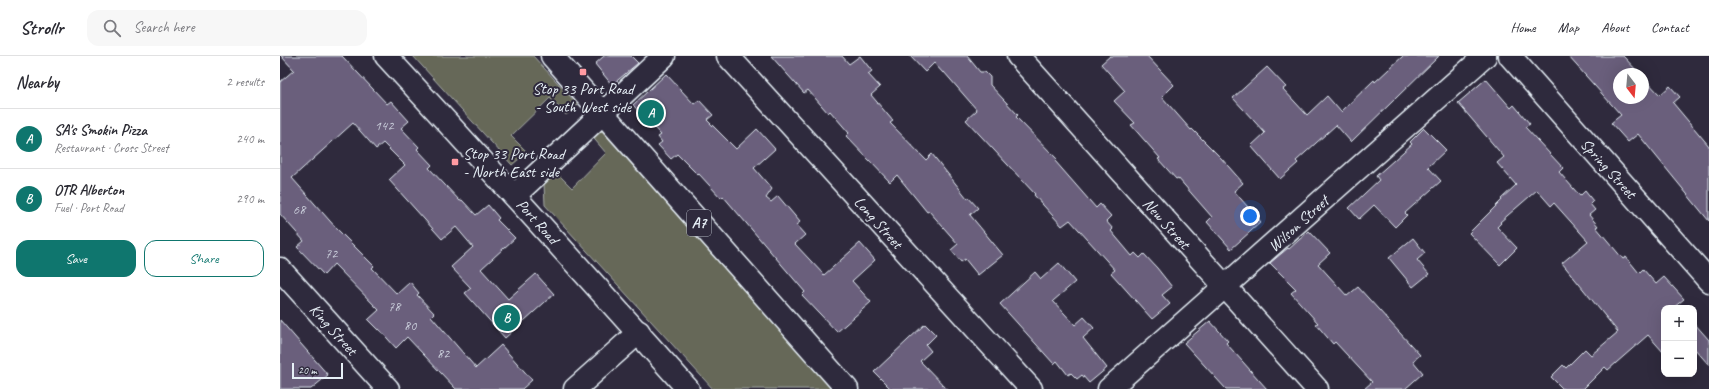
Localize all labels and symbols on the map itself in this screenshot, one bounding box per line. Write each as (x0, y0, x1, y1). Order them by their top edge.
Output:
marker: Stop 33 Port Road - South West side (578, 67, 588, 77)
north arrow (1613, 68, 1649, 104)
place label: Stop 33 Port Road - South West side (532, 79, 636, 117)
pin: A (638, 98, 664, 128)
house number: 142 (375, 117, 395, 134)
street label: Spring Street (1576, 135, 1642, 204)
place label: Stop 33 Port Road - North East side (463, 144, 567, 182)
marker: Stop 33 Port Road - North East side (450, 157, 460, 167)
street label: Wilson Street (1264, 190, 1335, 256)
street label: Long Street (849, 192, 908, 254)
street label: New Street (1138, 194, 1195, 255)
street label: Port Road (512, 195, 565, 250)
house number: 68 (293, 201, 307, 218)
your location (1240, 206, 1260, 226)
road number: A7 (687, 210, 711, 236)
house number: 72 (325, 245, 339, 262)
house number: 78 (388, 298, 402, 315)
street label: King Street (305, 300, 363, 361)
pin: B (494, 303, 520, 333)
house number: 80 (404, 317, 418, 334)
house number: 82 (437, 345, 451, 362)
scale bar (292, 361, 343, 380)

